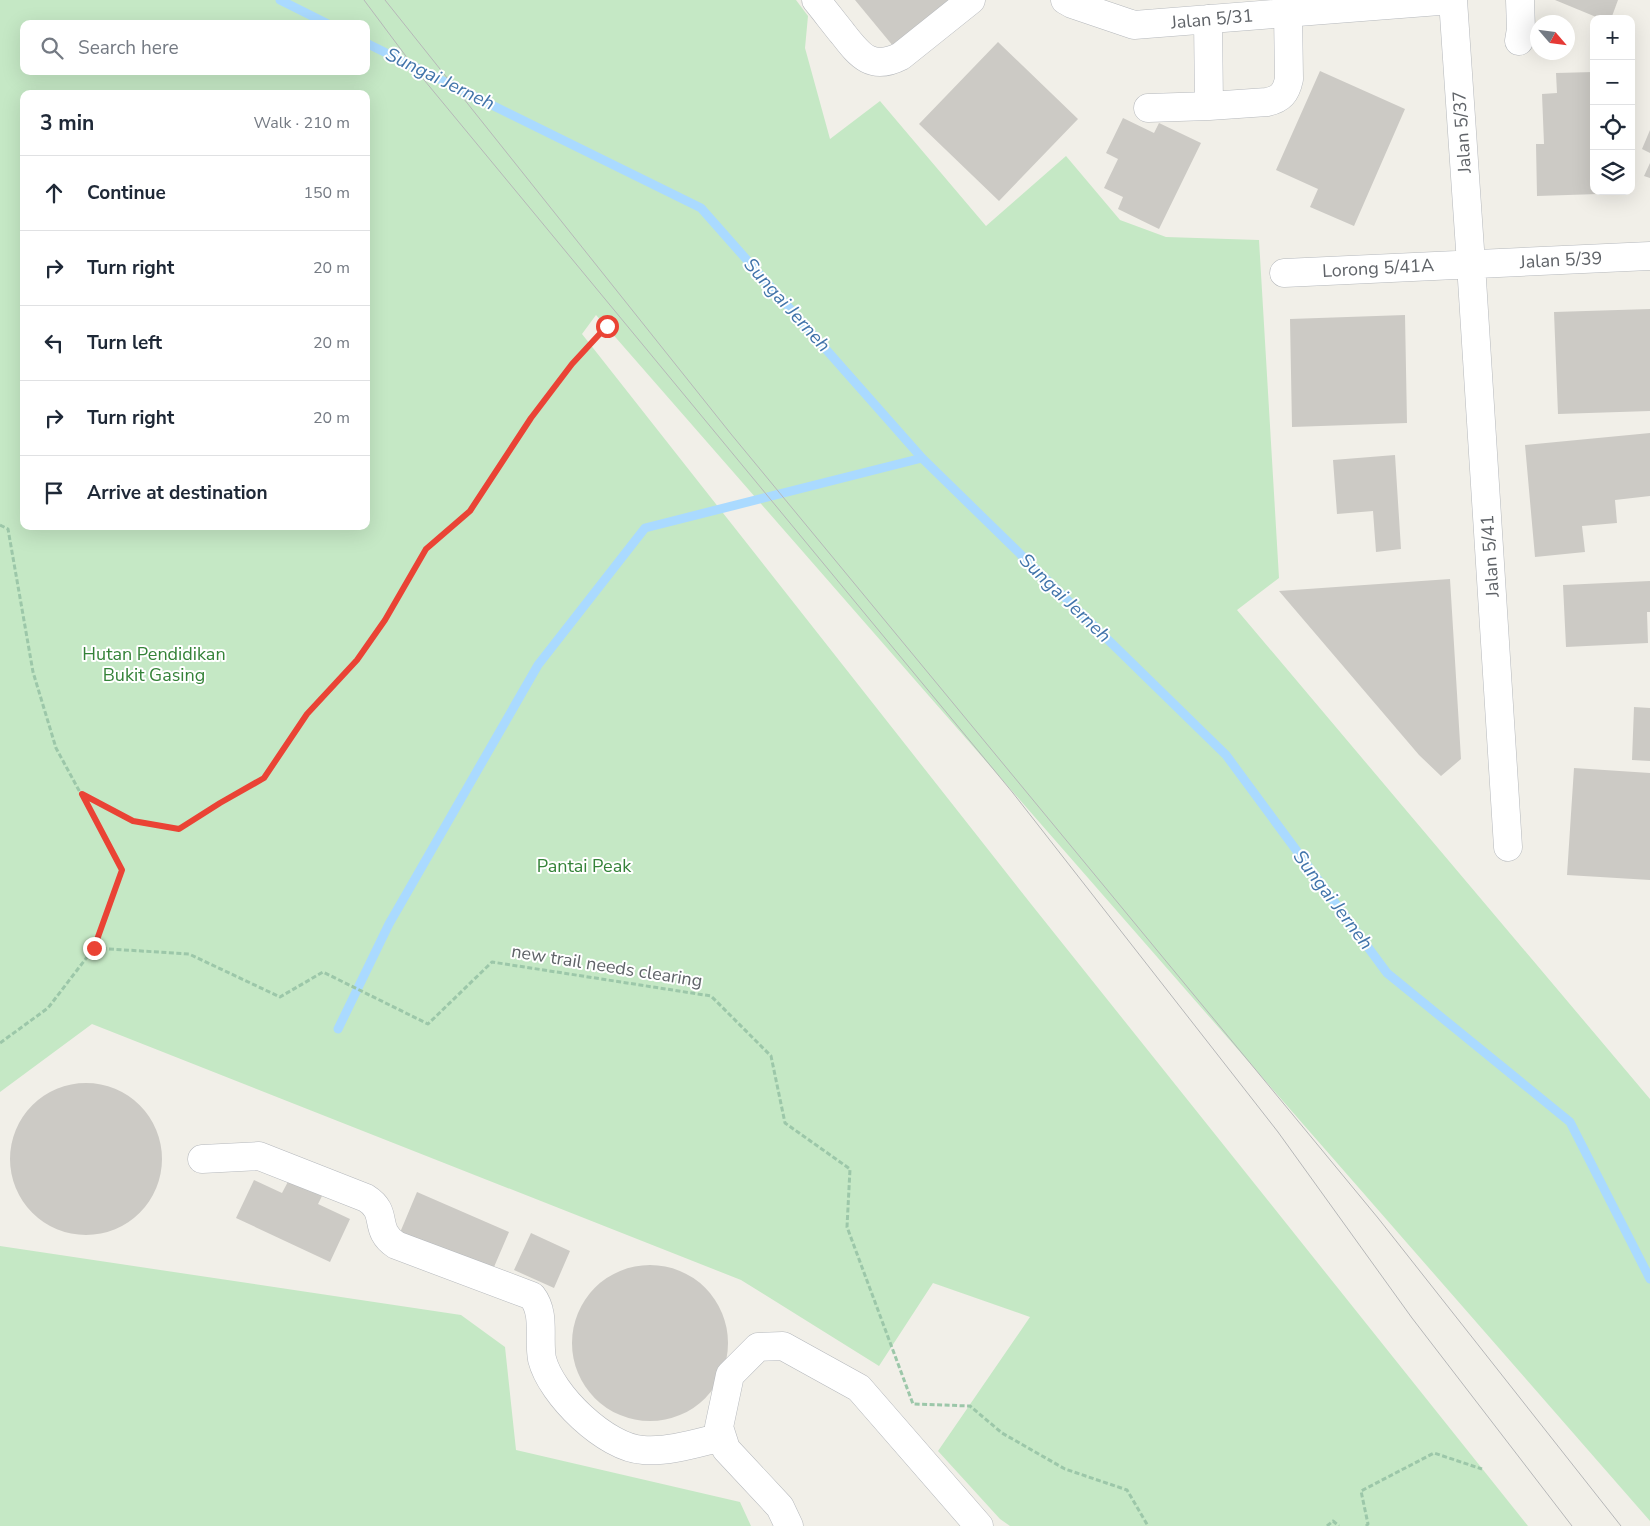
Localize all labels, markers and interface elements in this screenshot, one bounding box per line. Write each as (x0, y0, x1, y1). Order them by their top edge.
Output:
street label: Jalan 5/31 (1169, 3, 1254, 35)
north arrow (1530, 15, 1575, 60)
map controls (1590, 15, 1635, 195)
button: + (1590, 15, 1635, 60)
search box (20, 20, 370, 75)
icon: search (38, 34, 66, 62)
text: Search here (78, 35, 179, 61)
water label: Sungai Jerneh (381, 41, 499, 117)
button: − (1590, 60, 1635, 105)
street label: Jalan 5/37 (1447, 90, 1477, 175)
button: locate (1590, 105, 1635, 150)
text: 3 min (40, 109, 94, 137)
text: Walk · 210 m (254, 112, 350, 134)
button: layers (1590, 150, 1635, 195)
icon: ahead (40, 179, 68, 207)
text: Continue (87, 180, 166, 206)
text: 150 m (303, 182, 350, 204)
street label: Jalan 5/39 (1518, 246, 1603, 274)
water label: Sungai Jerneh (738, 252, 836, 358)
street label: Lorong 5/41A (1321, 253, 1435, 283)
icon: right (40, 254, 68, 282)
text: Turn right (87, 255, 174, 281)
text: 20 m (313, 257, 350, 279)
route start (596, 315, 619, 338)
icon: left (40, 329, 68, 357)
text: Turn left (87, 330, 162, 356)
text: 20 m (313, 332, 350, 354)
icon: right (40, 404, 68, 432)
text: Turn right (87, 405, 174, 431)
text: 20 m (313, 407, 350, 429)
icon: arrive (40, 479, 68, 507)
text: Arrive at destination (87, 480, 268, 506)
street label: Jalan 5/41 (1475, 514, 1505, 599)
water label: Sungai Jerneh (1013, 548, 1117, 648)
park label: Hutan Pendidikan Bukit Gasing (82, 642, 226, 687)
water label: Sungai Jerneh (1287, 845, 1379, 955)
park label: Pantai Peak (537, 854, 632, 878)
route end (83, 937, 106, 960)
street label: new trail needs clearing (510, 939, 704, 993)

